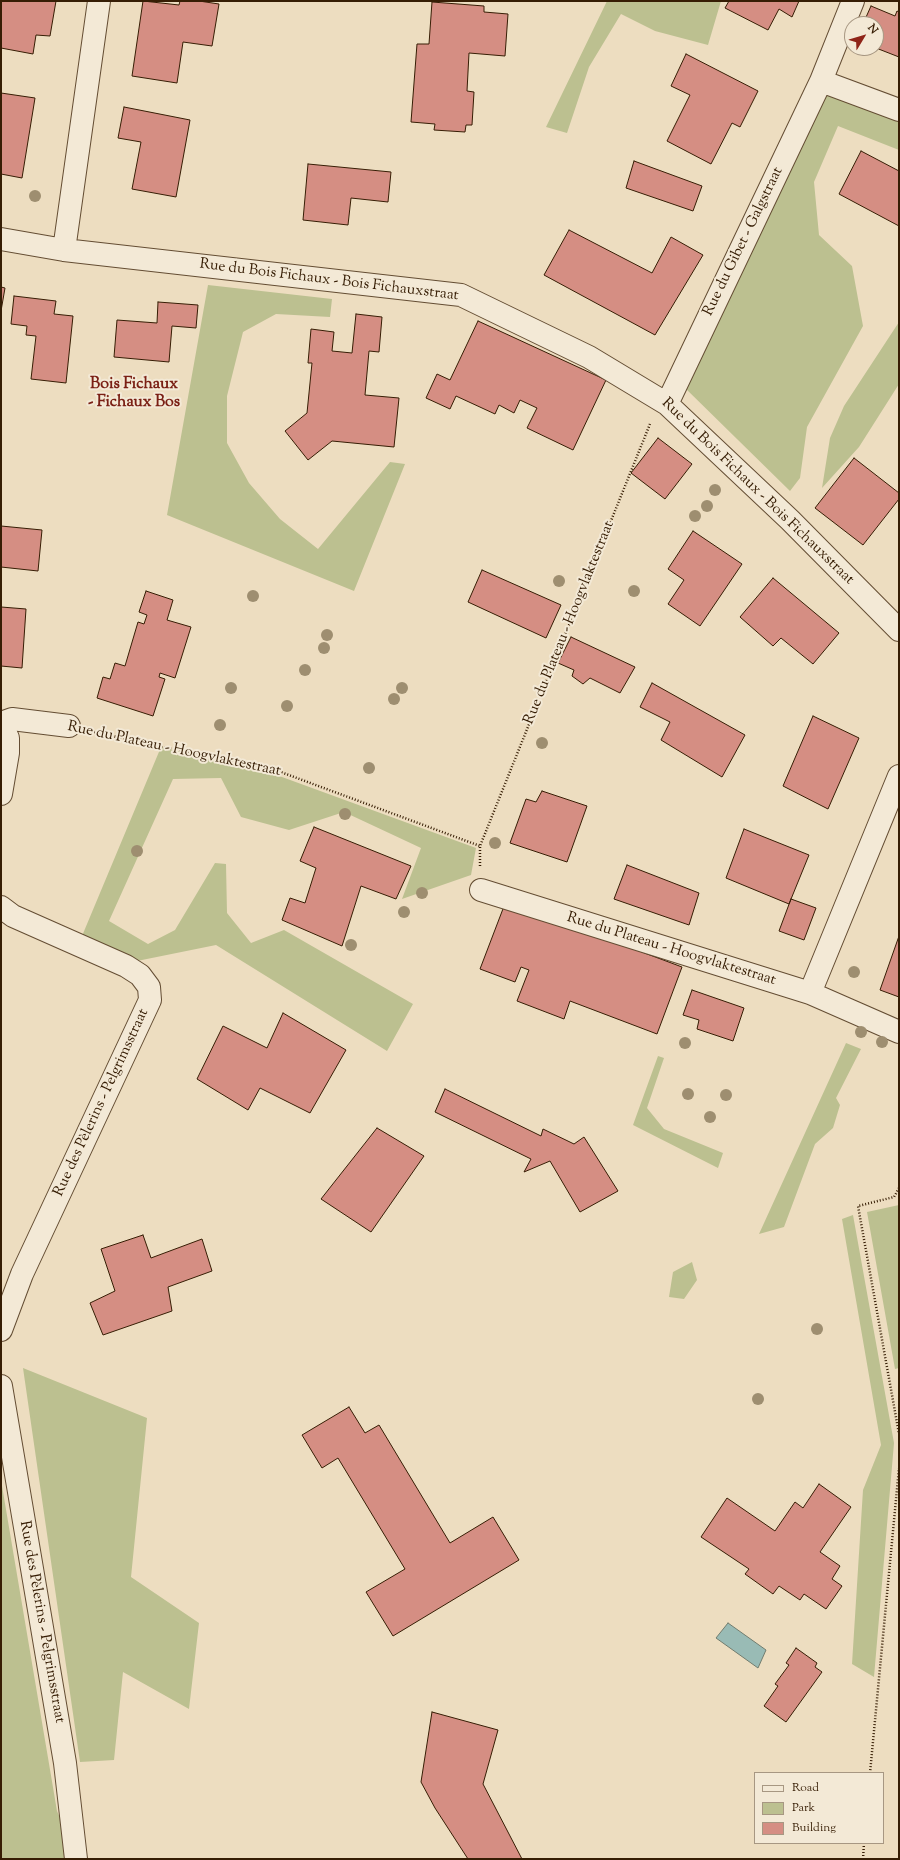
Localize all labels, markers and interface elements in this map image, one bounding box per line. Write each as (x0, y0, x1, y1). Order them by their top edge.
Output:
north arrow (844, 16, 884, 56)
text: N (864, 21, 882, 38)
street label: Rue du Gibet - Galgstraat (700, 165, 788, 319)
street label: Rue du Bois Fichaux - Bois Fichauxstraat (198, 256, 460, 306)
district label: Bois Fichaux - Fichaux Bos (88, 375, 180, 413)
street label: Rue du Bois Fichaux - Bois Fichauxstraat (657, 395, 857, 589)
street label: Rue du Plateau - Hoogvlaktestraat (521, 519, 619, 727)
street label: Rue du Plateau - Hoogvlaktestraat (66, 719, 282, 781)
street label: Rue du Plateau - Hoogvlaktestraat (564, 910, 778, 990)
street label: Rue des Pèlerins - Pelgrimsstraat (50, 1006, 154, 1200)
street label: Rue des Pèlerins - Pelgrimsstraat (14, 1519, 68, 1725)
legend (754, 1772, 884, 1844)
text: Road (792, 1779, 819, 1797)
text: Park (792, 1799, 815, 1817)
text: Building (792, 1819, 836, 1837)

